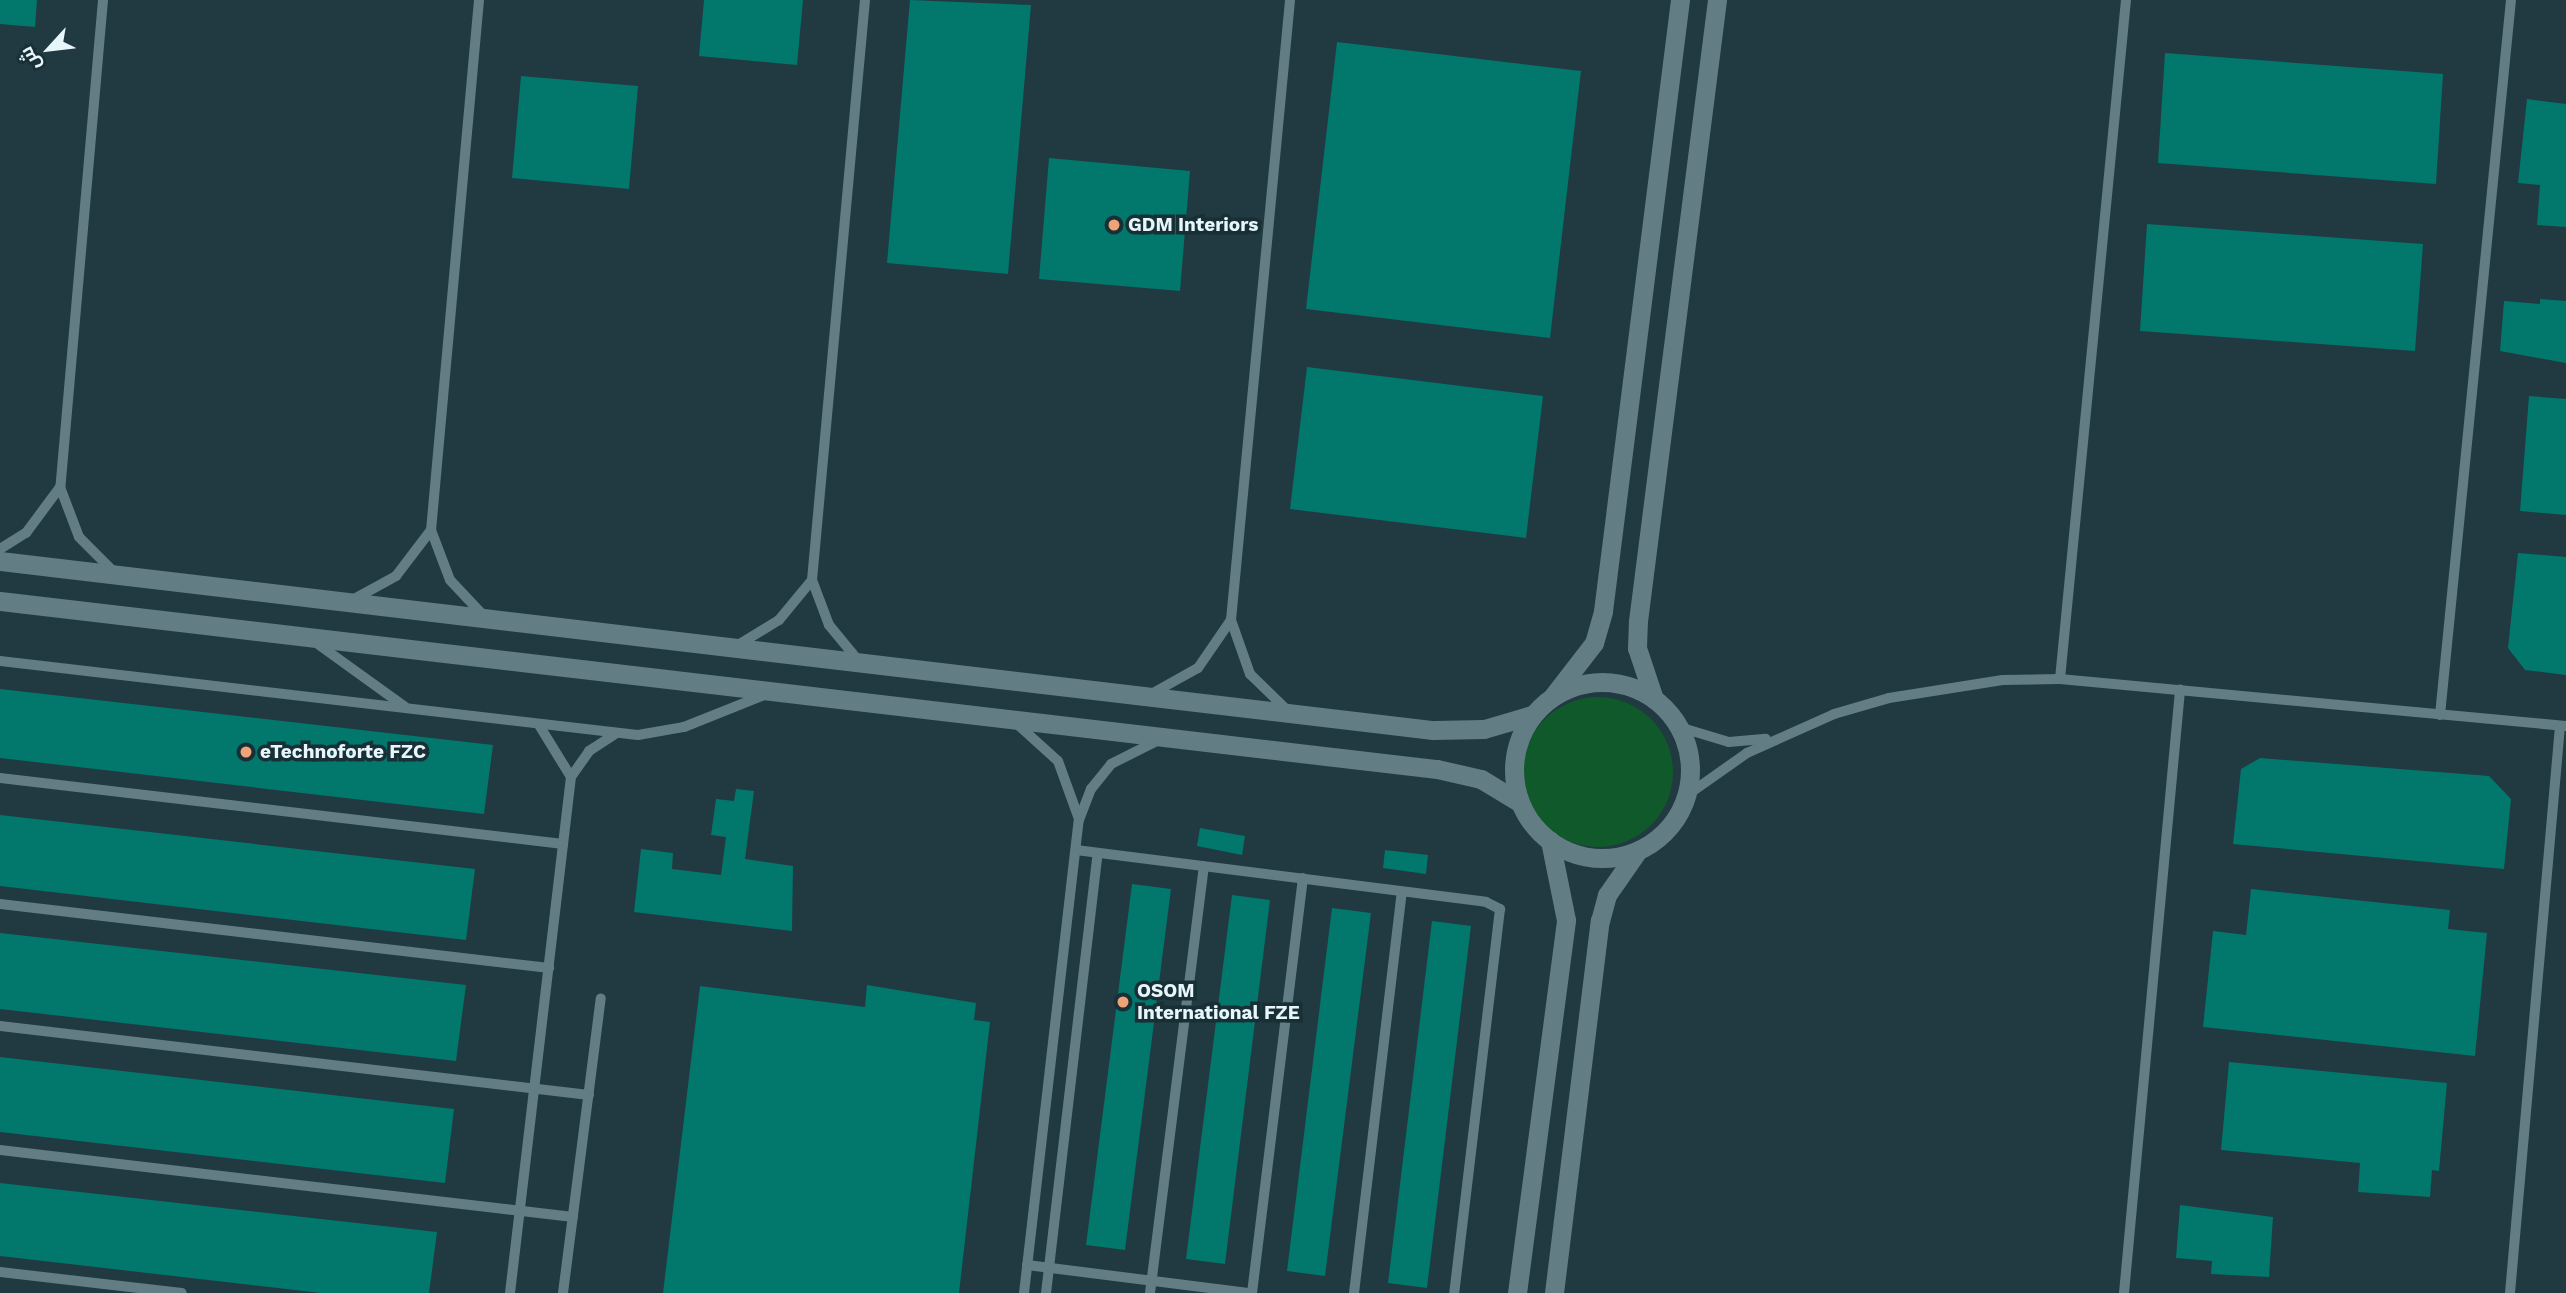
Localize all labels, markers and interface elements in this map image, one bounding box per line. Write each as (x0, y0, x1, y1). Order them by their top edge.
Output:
north arrow (14, 14, 84, 84)
text: ش (14, 43, 46, 75)
place label: GDM Interiors (1128, 214, 1258, 236)
marker: GDM Interiors (1106, 217, 1122, 233)
place label: eTechnoforte FZC (260, 741, 426, 763)
marker: eTechnoforte FZC (238, 744, 254, 760)
place label: OSOM International FZE (1137, 980, 1300, 1024)
marker: OSOM International FZE (1115, 994, 1131, 1010)

